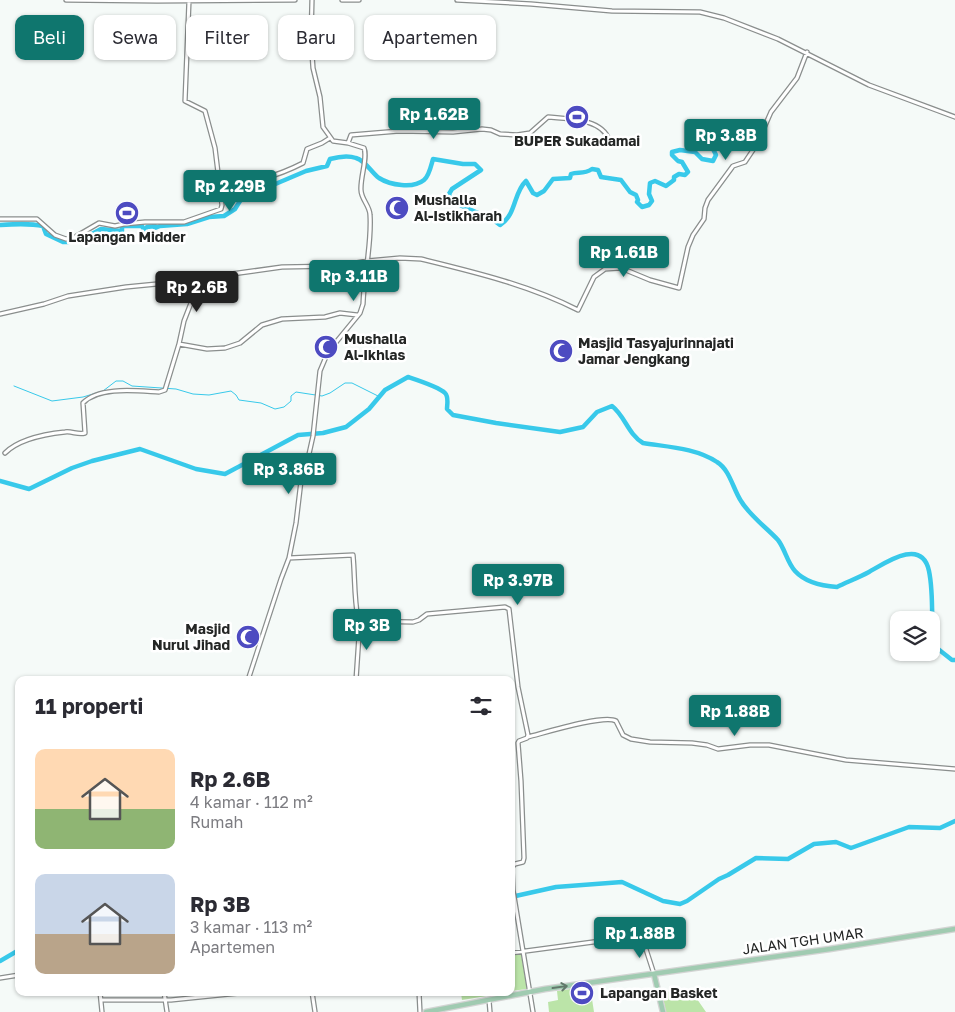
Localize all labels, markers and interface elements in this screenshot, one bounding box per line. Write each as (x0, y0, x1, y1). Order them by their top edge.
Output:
chip: Beli (15, 15, 84, 60)
chip: Sewa (94, 15, 176, 60)
chip: Filter (186, 15, 268, 60)
chip: Baru (278, 15, 354, 60)
chip: Apartemen (364, 15, 496, 60)
pin: Rp 1.62B (382, 98, 486, 140)
text: Rp 1.62B (399, 104, 469, 124)
sports icon: BUPER Sukadamai (564, 104, 590, 130)
pin: Rp 3.8B (680, 119, 772, 161)
text: Rp 3.8B (695, 125, 757, 145)
place label: BUPER Sukadamai (514, 132, 640, 149)
pin: Rp 2.29B (178, 170, 282, 212)
text: Rp 2.29B (194, 176, 266, 196)
place label: Mushalla Al-Istikharah (414, 191, 502, 224)
mosque icon: Mushalla Al-Istikharah (384, 195, 410, 221)
sports icon: Lapangan Midder (114, 200, 140, 226)
place label: Lapangan Midder (68, 228, 186, 245)
pin: Rp 1.61B (572, 236, 676, 278)
text: Rp 1.61B (590, 242, 658, 262)
pin: Rp 3.11B (302, 260, 406, 302)
text: Rp 3.11B (320, 266, 388, 286)
pin: Rp 2.6B (151, 270, 243, 313)
text: Rp 2.6B (166, 277, 228, 297)
place label: Mushalla Al-Ikhlas (344, 330, 407, 363)
mosque icon: Mushalla Al-Ikhlas (313, 334, 339, 360)
place label: Masjid Tasyajurinnajati Jamar Jengkang (578, 334, 734, 367)
mosque icon: Masjid Tasyajurinnajati Jamar Jengkang (548, 338, 574, 364)
pin: Rp 3.86B (237, 452, 341, 495)
text: Rp 3.86B (253, 459, 325, 479)
pin: Rp 3.97B (466, 564, 570, 606)
text: Rp 3.97B (483, 570, 553, 590)
pin: Rp 3B (332, 608, 402, 651)
map controls (890, 611, 940, 661)
button: layers (890, 611, 940, 661)
text: Rp 3B (344, 615, 390, 635)
place label: Masjid Nurul Jihad (152, 620, 230, 653)
mosque icon: Masjid Nurul Jihad (235, 624, 261, 650)
icon: filters (467, 692, 495, 720)
text: 11 properti (35, 693, 143, 719)
pin: Rp 1.88B (683, 694, 787, 737)
text: Rp 1.88B (700, 701, 770, 721)
text: Rp 2.6B (190, 766, 270, 792)
icon: home (75, 769, 135, 829)
text: 4 kamar · 112 m² (190, 792, 313, 812)
text: Rumah (190, 812, 243, 832)
text: Rp 3B (190, 891, 250, 917)
icon: home (75, 894, 135, 954)
pin: Rp 1.88B (588, 916, 692, 959)
text: 3 kamar · 113 m² (190, 917, 312, 937)
text: Rp 1.88B (605, 923, 675, 943)
street label: JALAN TGH UMAR (741, 924, 865, 957)
text: Apartemen (190, 937, 275, 957)
sports icon: Lapangan Basket (569, 980, 595, 1006)
one-way arrow (551, 982, 567, 992)
place label: Lapangan Basket (600, 984, 718, 1001)

